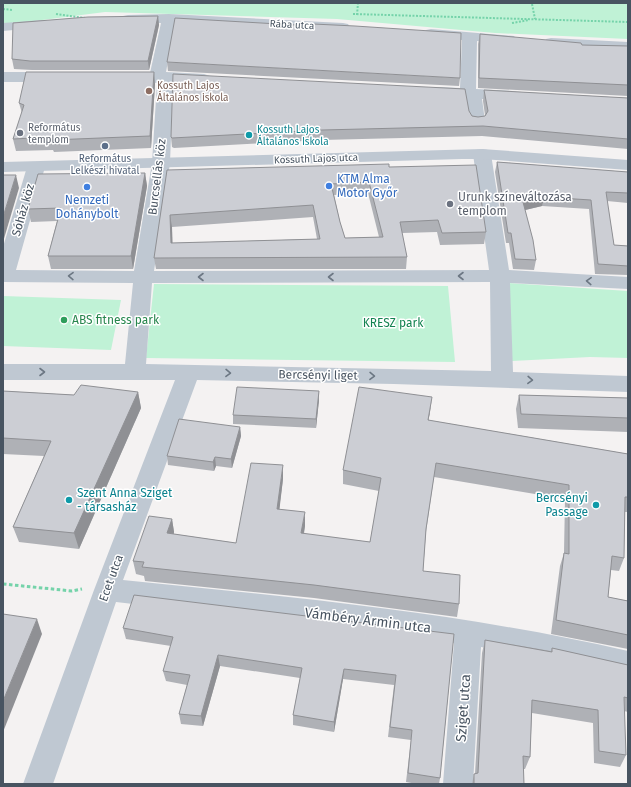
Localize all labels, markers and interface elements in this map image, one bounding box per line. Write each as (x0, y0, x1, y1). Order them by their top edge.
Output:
street label: Rába utca (269, 18, 315, 32)
place label: Kossuth Lajos Általános iskola (157, 80, 229, 104)
marker: Kossuth Lajos Általános iskola (144, 86, 154, 96)
place label: Református templom (28, 122, 81, 146)
place label: Kossuth Lajos Általános Iskola (257, 124, 329, 148)
marker: Református templom (15, 128, 25, 138)
marker: Kossuth Lajos Általános Iskola (244, 130, 254, 140)
street label: Burcsellás köz (145, 138, 169, 216)
marker: Református Lelkészi hivatal (100, 141, 110, 151)
street label: Kossuth Lajos utca (274, 152, 358, 166)
place label: Református Lelkészi hivatal (71, 153, 139, 177)
place label: KTM Alma Motor Győr (337, 172, 398, 200)
marker: KTM Alma Motor Győr (324, 181, 334, 191)
street label: Sóház köz (9, 182, 37, 238)
marker: Nemzeti Dohánybolt (82, 182, 92, 192)
place label: Urunk színeváltozása templom (458, 190, 572, 218)
place label: Nemzeti Dohánybolt (55, 193, 119, 221)
marker: Urunk színeváltozása templom (445, 199, 455, 209)
one-way arrow (68, 272, 74, 280)
one-way arrow (458, 272, 464, 280)
one-way arrow (198, 273, 204, 281)
one-way arrow (328, 273, 334, 281)
one-way arrow (586, 277, 592, 285)
place label: ABS fitness park (72, 313, 160, 327)
marker: ABS fitness park (59, 315, 69, 325)
park label: KRESZ park (363, 316, 424, 330)
street label: Bercsényi liget (278, 367, 358, 383)
one-way arrow (39, 368, 45, 376)
one-way arrow (225, 369, 231, 378)
one-way arrow (369, 372, 375, 380)
one-way arrow (527, 375, 533, 384)
place label: Szent Anna Sziget - társasház (77, 486, 173, 514)
place label: Bercsényi Passage (536, 491, 588, 519)
marker: Szent Anna Sziget - társasház (64, 495, 74, 505)
marker: Bercsényi Passage (591, 500, 601, 510)
street label: Ecet utca (96, 553, 126, 603)
street label: Vámbéry Ármin utca (304, 603, 432, 637)
street label: Sziget utca (453, 673, 474, 743)

